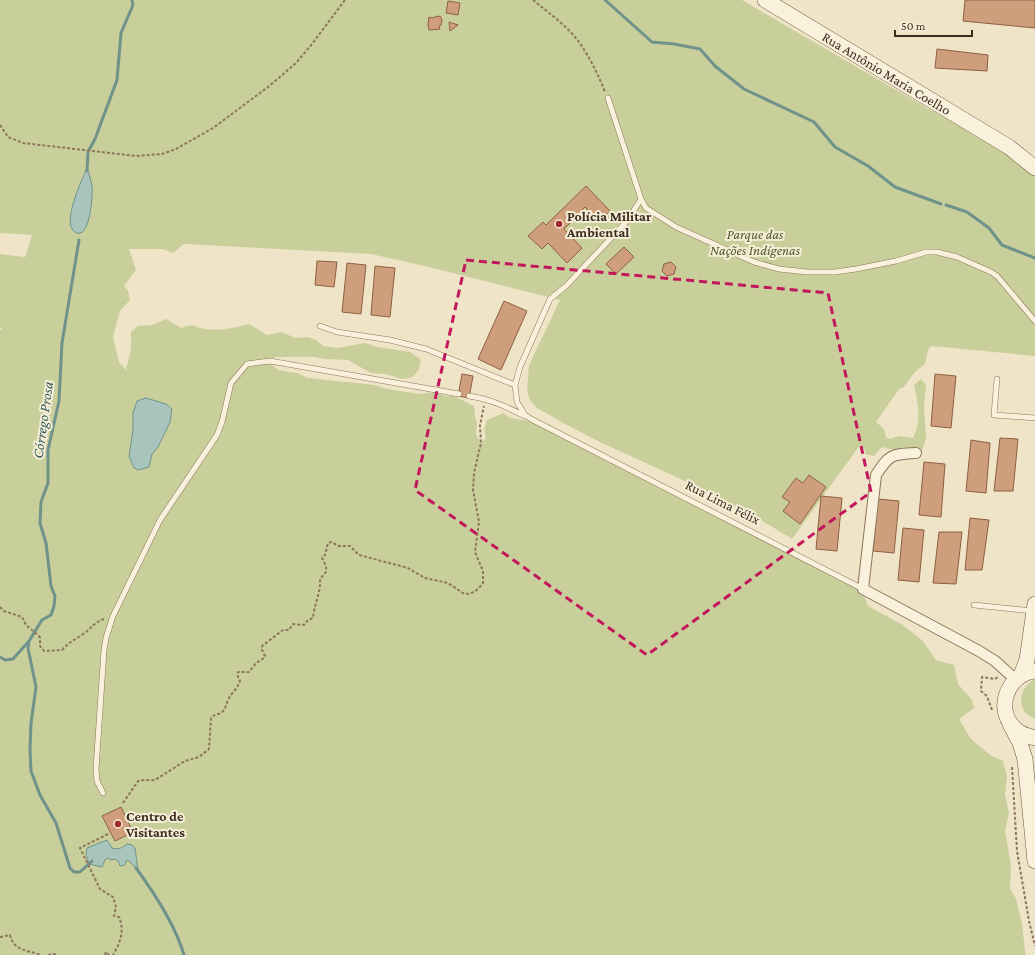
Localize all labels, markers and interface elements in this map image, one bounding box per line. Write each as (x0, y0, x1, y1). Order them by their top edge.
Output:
scale bar (895, 12, 972, 38)
text: 50 m (901, 19, 926, 33)
street label: Rua Antônio Maria Coelho (819, 28, 954, 118)
place label: Polícia Militar Ambiental (566, 208, 652, 240)
marker: Polícia Militar Ambiental (554, 219, 564, 229)
park label: Parque das Nações Indígenas (710, 226, 801, 258)
water label: Córrego Prosa (30, 381, 57, 460)
street label: Rua Lima Félix (683, 476, 763, 528)
place label: Centro de Visitantes (125, 808, 185, 840)
marker: Centro de Visitantes (113, 819, 123, 829)

